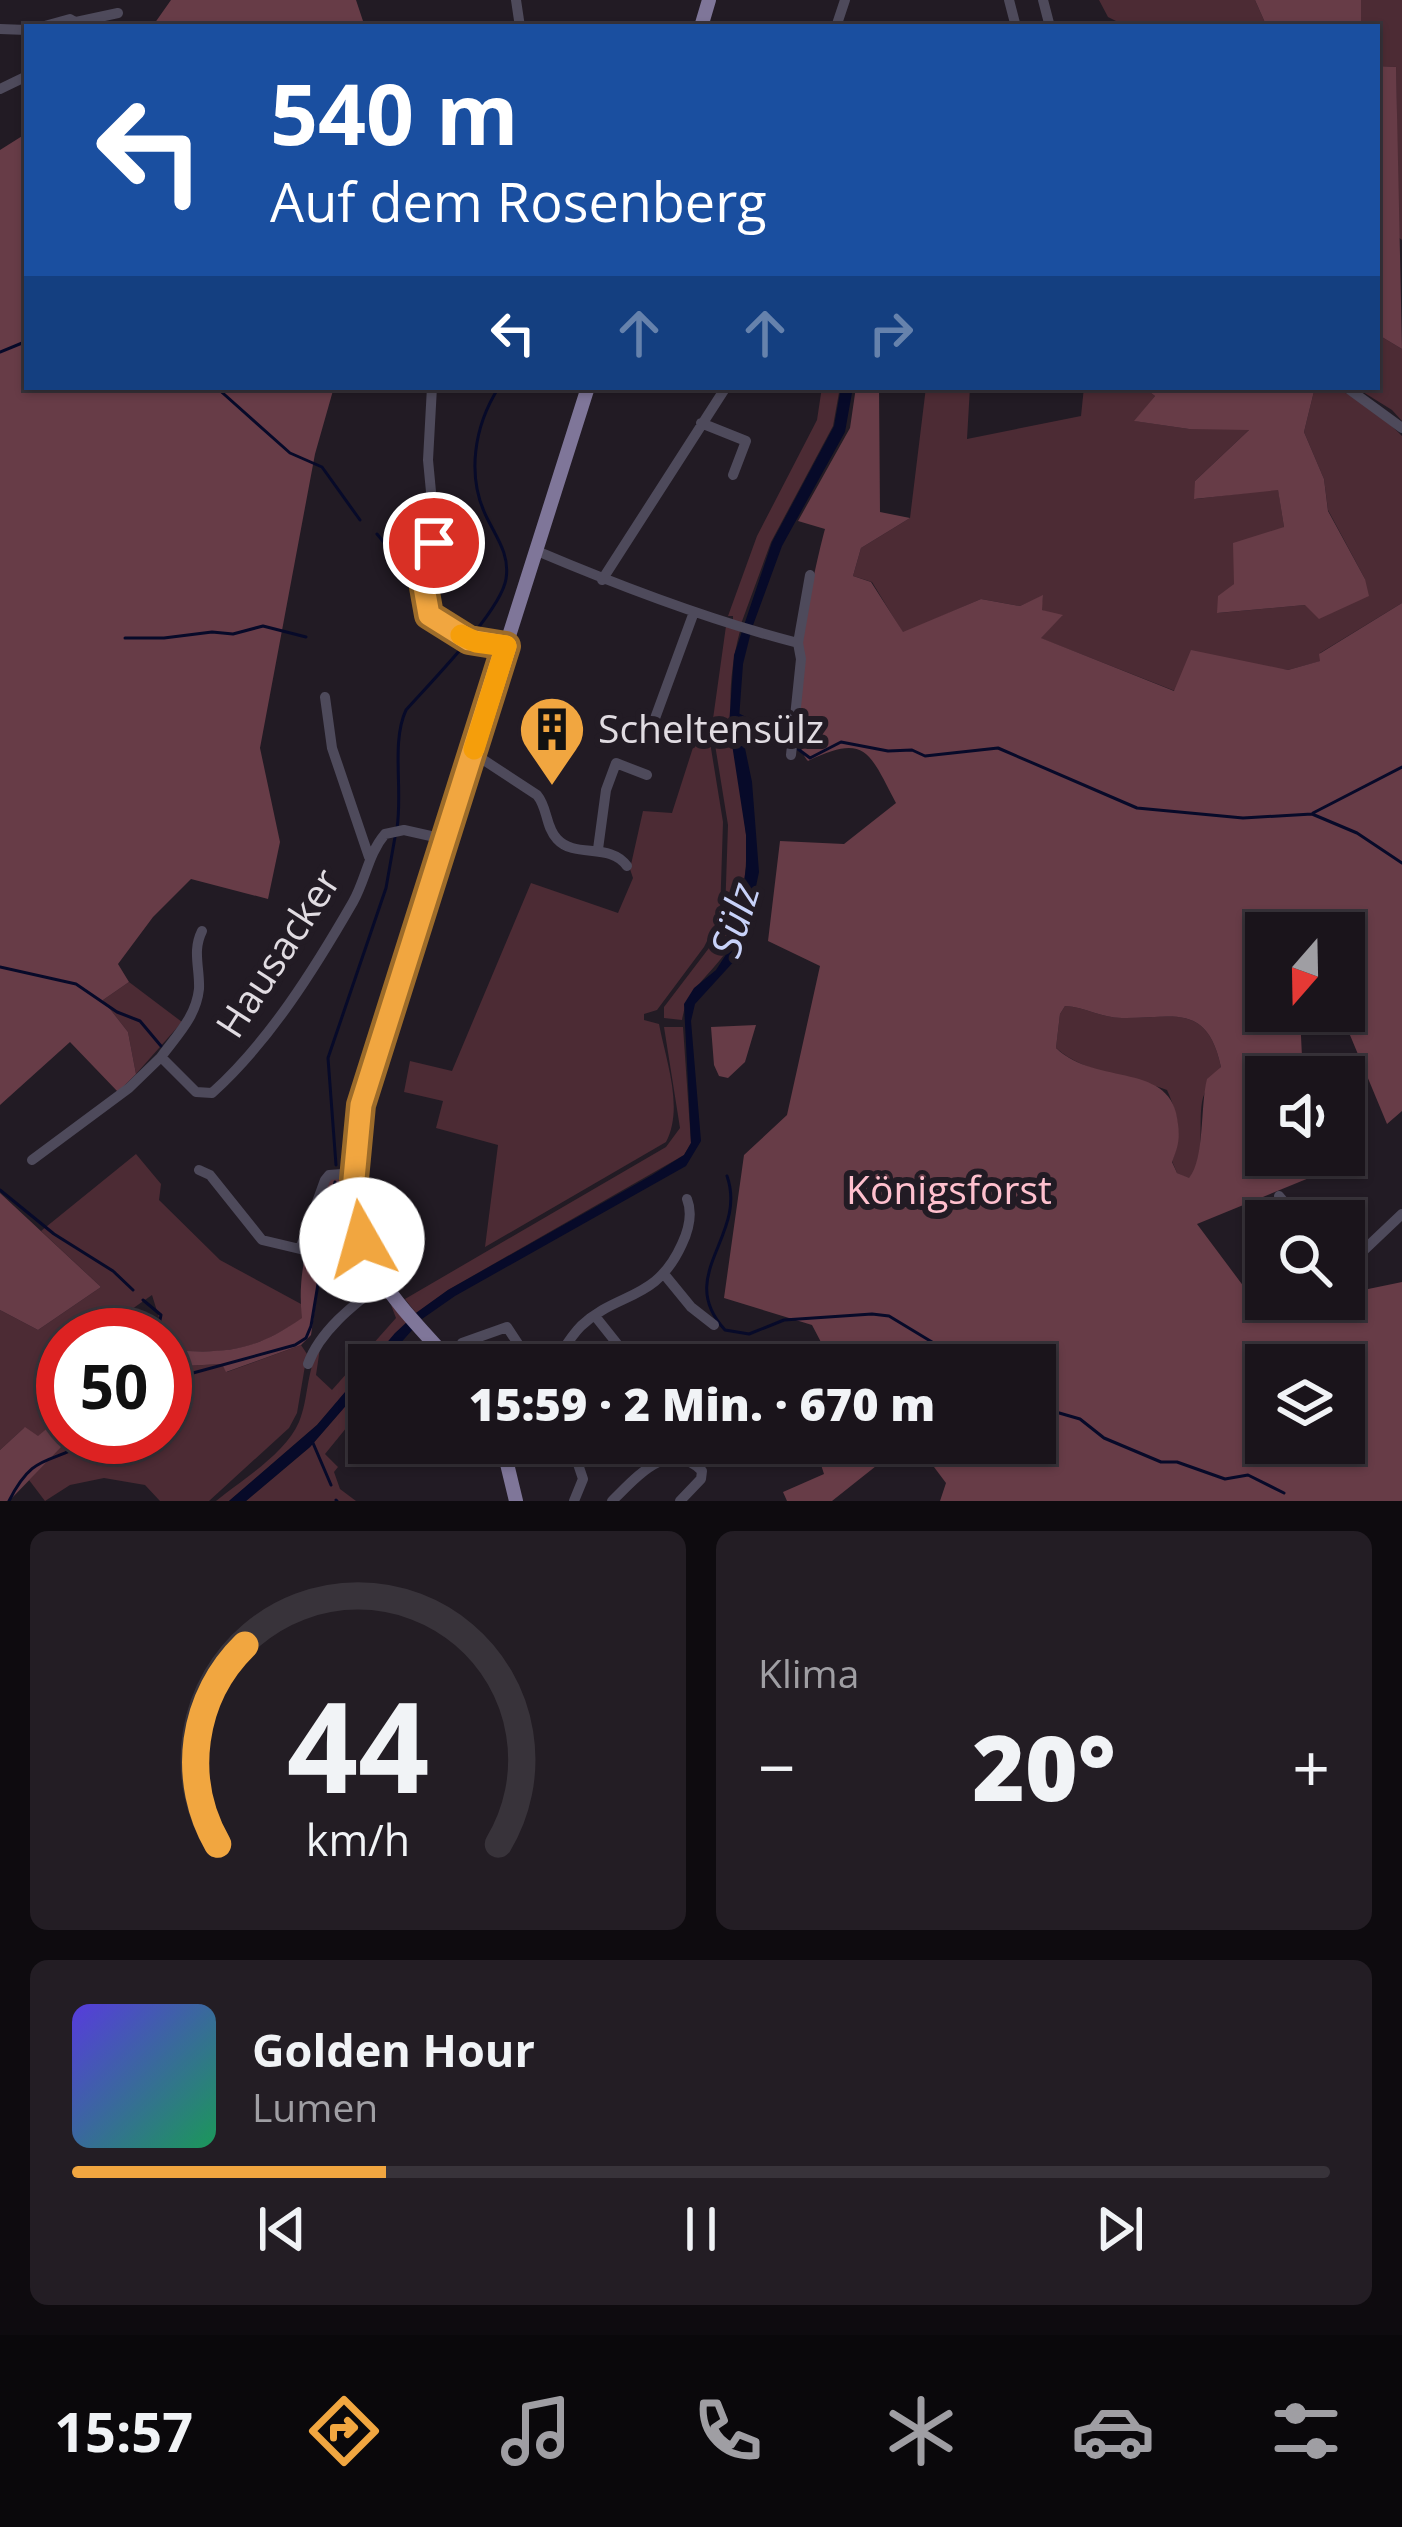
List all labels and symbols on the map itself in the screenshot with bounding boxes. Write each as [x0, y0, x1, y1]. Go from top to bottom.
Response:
pin [383, 492, 485, 594]
building icon: Scheltensülz [517, 694, 587, 788]
place label: Scheltensülz [598, 701, 824, 754]
street label: Hausacker [202, 857, 351, 1047]
water label: Sülz [695, 875, 772, 964]
north arrow [1245, 912, 1365, 1032]
park label: Königsforst [846, 1162, 1052, 1215]
position arrow [299, 1177, 425, 1303]
speed limit sign: 50 [36, 1308, 192, 1464]

